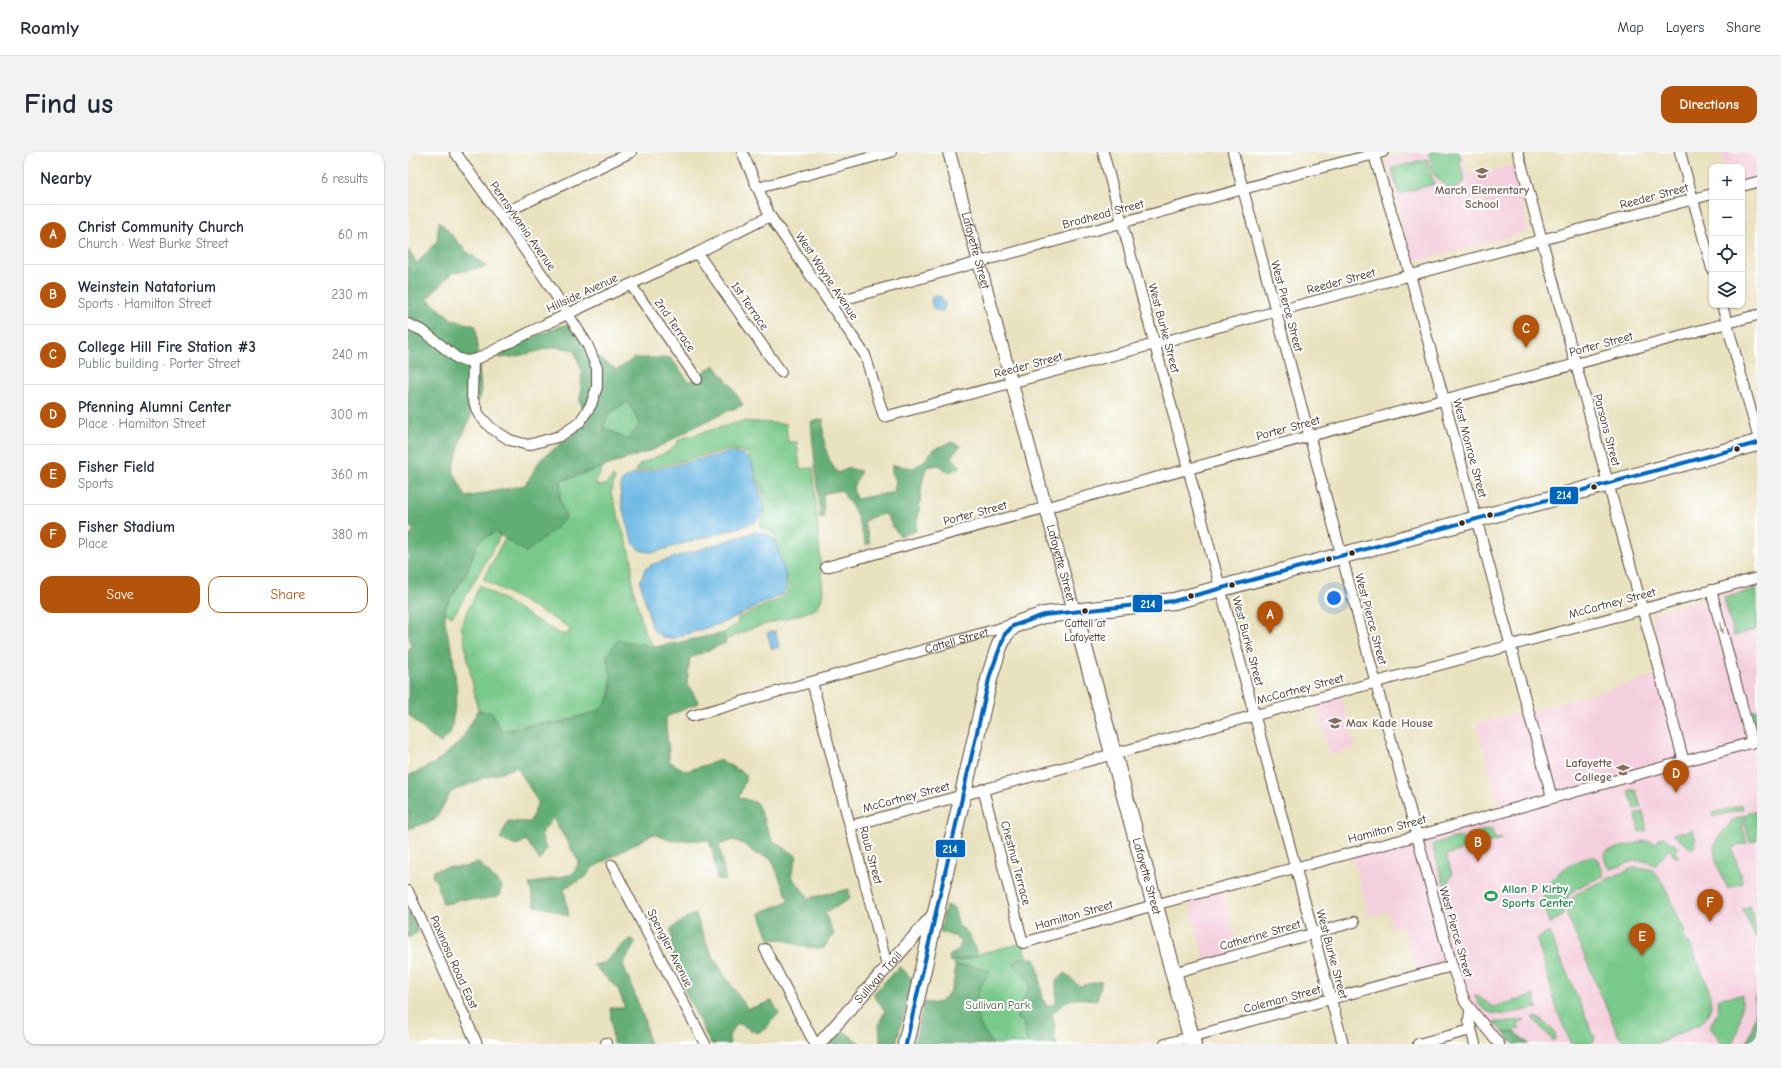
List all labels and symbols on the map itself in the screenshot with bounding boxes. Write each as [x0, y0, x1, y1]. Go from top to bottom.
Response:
school or university icon: March Elementary School [1474, 165, 1490, 181]
street label: Pennsylvania Avenue [487, 179, 559, 273]
street label: Reeder Street [1618, 180, 1690, 212]
place label: March Elementary School [1435, 183, 1530, 211]
street label: Brodhead Street [1061, 196, 1146, 232]
street label: Lafayette Street [959, 210, 993, 291]
street label: West Wayne Avenue [793, 230, 861, 322]
street label: West Pierce Street [1268, 259, 1306, 354]
street label: Reeder Street [1305, 265, 1377, 297]
street label: Hillside Avenue [544, 270, 620, 316]
street label: 1st Terrace [728, 279, 772, 333]
street label: West Burke Street [1145, 282, 1183, 375]
street label: 2nd Terrace [652, 296, 698, 354]
pin: C [1513, 315, 1539, 348]
street label: Porter Street [1568, 329, 1635, 359]
street label: Reeder Street [992, 349, 1064, 381]
street label: Parsons Street [1591, 392, 1624, 468]
street label: West Monroe Street [1450, 397, 1490, 500]
street label: Porter Street [1255, 413, 1322, 443]
unlabelled marker [1732, 444, 1742, 454]
unlabelled marker [1589, 482, 1599, 492]
line badge: 214 [1549, 486, 1579, 505]
text: 214 [1557, 489, 1571, 502]
street label: Porter Street [942, 498, 1009, 528]
unlabelled marker [1485, 510, 1495, 520]
unlabelled marker [1457, 518, 1467, 528]
street label: Lafayette Street [1044, 523, 1078, 604]
unlabelled marker [1347, 548, 1357, 558]
unlabelled marker [1324, 554, 1334, 564]
street label: West Pierce Street [1352, 572, 1390, 667]
unlabelled marker [1227, 580, 1237, 590]
street label: McCartney Street [1567, 584, 1658, 621]
your location [1324, 588, 1344, 608]
unlabelled marker [1186, 591, 1196, 601]
line badge: 214 [1132, 594, 1163, 613]
street label: West Burke Street [1229, 595, 1267, 688]
text: 214 [1141, 598, 1155, 611]
pin: A [1257, 601, 1283, 634]
marker: Cattell at Lafayette [1080, 606, 1090, 616]
place label: Cattell at Lafayette [1064, 617, 1106, 644]
one-way arrow [1718, 622, 1724, 634]
street label: Cattell Street [923, 625, 990, 656]
street label: McCartney Street [1255, 670, 1346, 707]
school or university icon: Max Kade House [1327, 715, 1343, 731]
place label: Max Kade House [1346, 716, 1433, 730]
place label: Lafayette College [1565, 756, 1612, 784]
pin: D [1663, 760, 1689, 793]
school or university icon: Lafayette College [1615, 762, 1631, 778]
street label: McCartney Street [861, 778, 952, 815]
street label: Hamilton Street [1346, 812, 1428, 846]
street label: Chestnut Terrace [998, 819, 1034, 907]
street label: Raub Street [856, 824, 886, 886]
pin: B [1465, 829, 1491, 862]
street label: Lafayette Street [1130, 836, 1164, 917]
line badge: 214 [935, 839, 966, 858]
text: 214 [943, 843, 957, 856]
place label: Allan P Kirby Sports Center [1502, 882, 1573, 910]
street label: West Pierce Street [1436, 885, 1476, 980]
sports icon: Allan P Kirby Sports Center [1483, 888, 1499, 904]
pin: F [1697, 889, 1723, 922]
street label: Hamilton Street [1033, 897, 1115, 933]
street label: Spengler Avenue [644, 907, 696, 989]
street label: West Burke Street [1313, 908, 1351, 1001]
street label: Paxinosa Road East [427, 913, 481, 1011]
street label: Catherine Street [1218, 917, 1303, 953]
pin: E [1629, 923, 1655, 956]
street label: Sullivan Trail [851, 948, 905, 1006]
street label: Coleman Street [1242, 982, 1323, 1016]
park label: Sullivan Park [965, 998, 1031, 1012]

